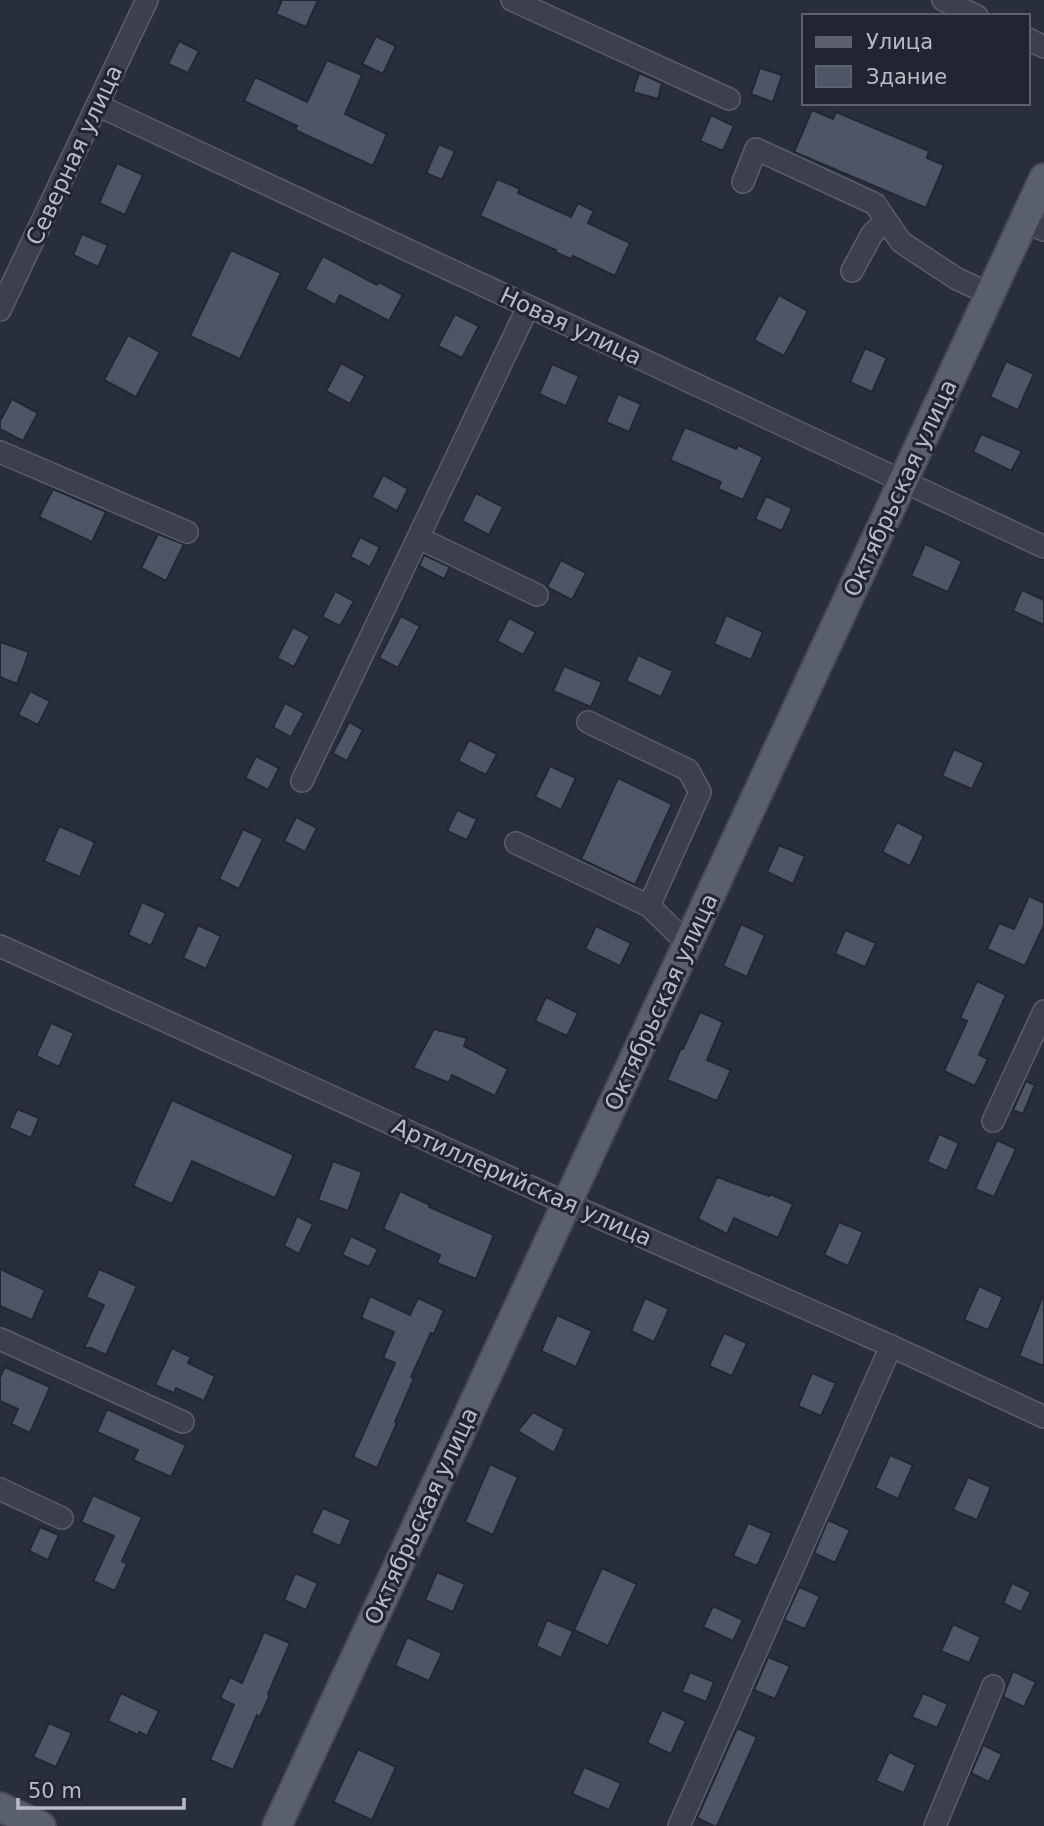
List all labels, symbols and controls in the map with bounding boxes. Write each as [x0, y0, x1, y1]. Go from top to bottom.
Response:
legend [802, 14, 1030, 105]
text: Улица [866, 30, 933, 54]
street label: Северная улица [21, 61, 127, 249]
text: Здание [866, 65, 947, 89]
street label: Новая улица [496, 282, 646, 370]
street label: Октябрьская улица [838, 375, 962, 601]
street label: Октябрьская улица [599, 889, 723, 1115]
street label: Артиллерийская улица [388, 1113, 656, 1251]
street label: Октябрьская улица [359, 1403, 483, 1629]
scale bar [18, 1766, 184, 1810]
text: 50 m [28, 1779, 82, 1803]

